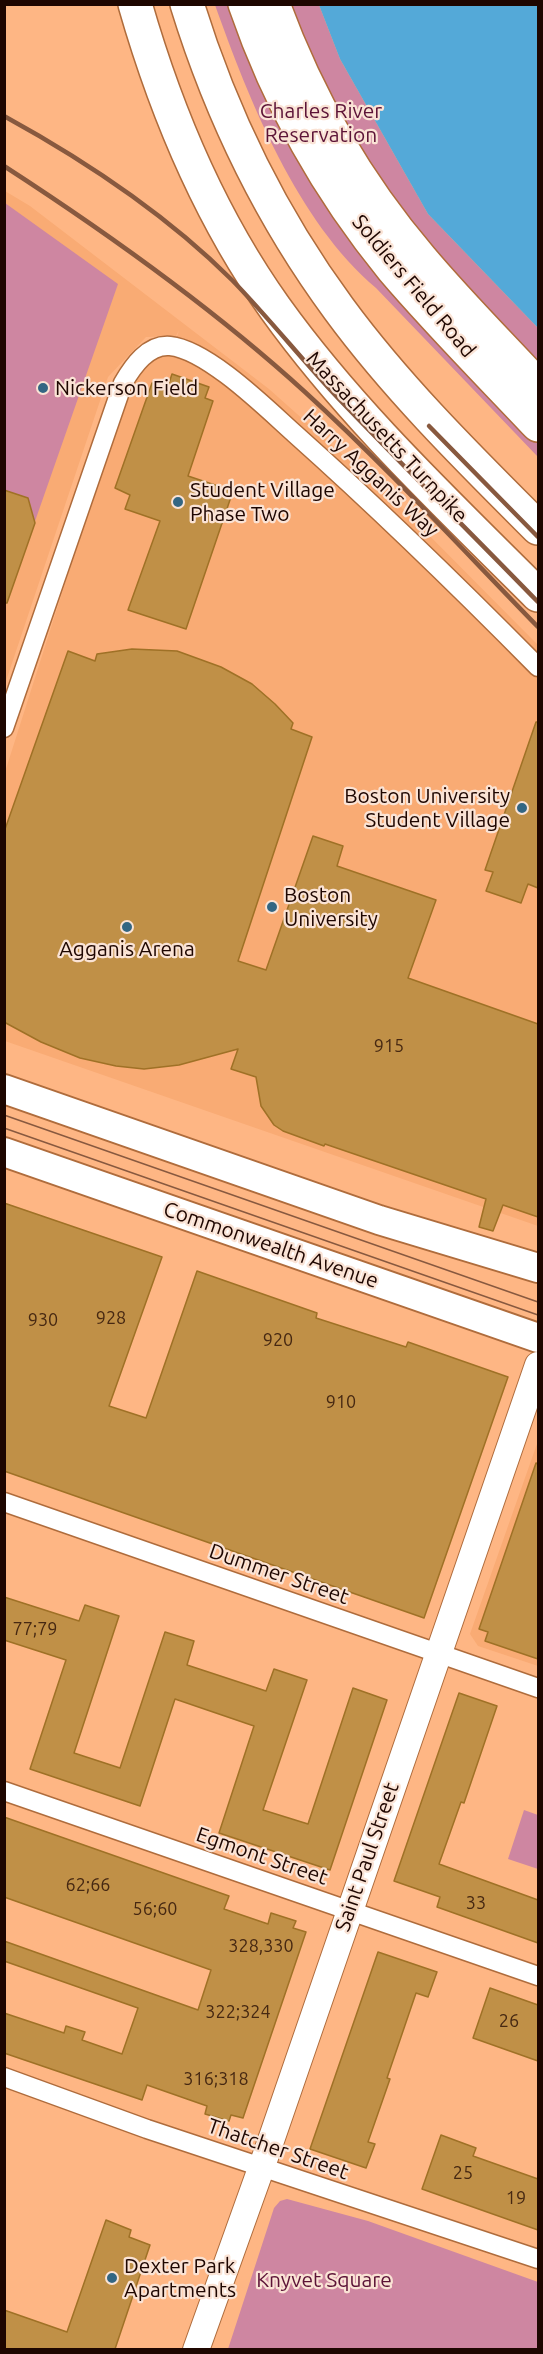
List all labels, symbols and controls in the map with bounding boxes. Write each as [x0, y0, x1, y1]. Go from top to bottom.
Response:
park label: Charles River Reservation [260, 98, 382, 148]
street label: Soldiers Field Road [347, 210, 481, 362]
street label: Massachusetts Turnpike [301, 346, 473, 528]
place label: Nickerson Field [55, 375, 198, 401]
marker: Nickerson Field [36, 381, 50, 395]
street label: Harry Agganis Way [298, 404, 444, 542]
place label: Student Village Phase Two [190, 477, 335, 527]
marker: Student Village Phase Two [171, 495, 185, 509]
place label: Boston University Student Village [344, 783, 510, 833]
marker: Boston University Student Village [515, 801, 529, 815]
place label: Boston University [284, 882, 378, 932]
marker: Boston University [265, 900, 279, 914]
marker: Agganis Arena [120, 920, 134, 934]
place label: Agganis Arena [59, 936, 195, 962]
house number: 915 [374, 1035, 404, 1057]
street label: Commonwealth Avenue [160, 1196, 382, 1294]
house number: 928 [96, 1307, 126, 1329]
house number: 930 [28, 1309, 58, 1331]
house number: 920 [263, 1329, 293, 1351]
house number: 910 [326, 1391, 356, 1413]
street label: Dummer Street [206, 1538, 352, 1610]
house number: 77;79 [12, 1618, 58, 1640]
street label: Saint Paul Street [330, 1779, 404, 1935]
street label: Egmont Street [193, 1822, 331, 1890]
house number: 62;66 [65, 1874, 111, 1896]
house number: 33 [466, 1892, 486, 1914]
house number: 56;60 [132, 1898, 178, 1920]
house number: 328,330 [228, 1935, 294, 1957]
house number: 322;324 [205, 2001, 271, 2023]
house number: 26 [499, 2010, 519, 2032]
house number: 316;318 [183, 2068, 249, 2090]
street label: Thatcher Street [204, 2113, 352, 2185]
house number: 25 [453, 2162, 473, 2184]
house number: 19 [506, 2187, 526, 2209]
place label: Dexter Park Apartments [124, 2253, 236, 2303]
park label: Knyvet Square [256, 2267, 392, 2293]
marker: Dexter Park Apartments [105, 2271, 119, 2285]

